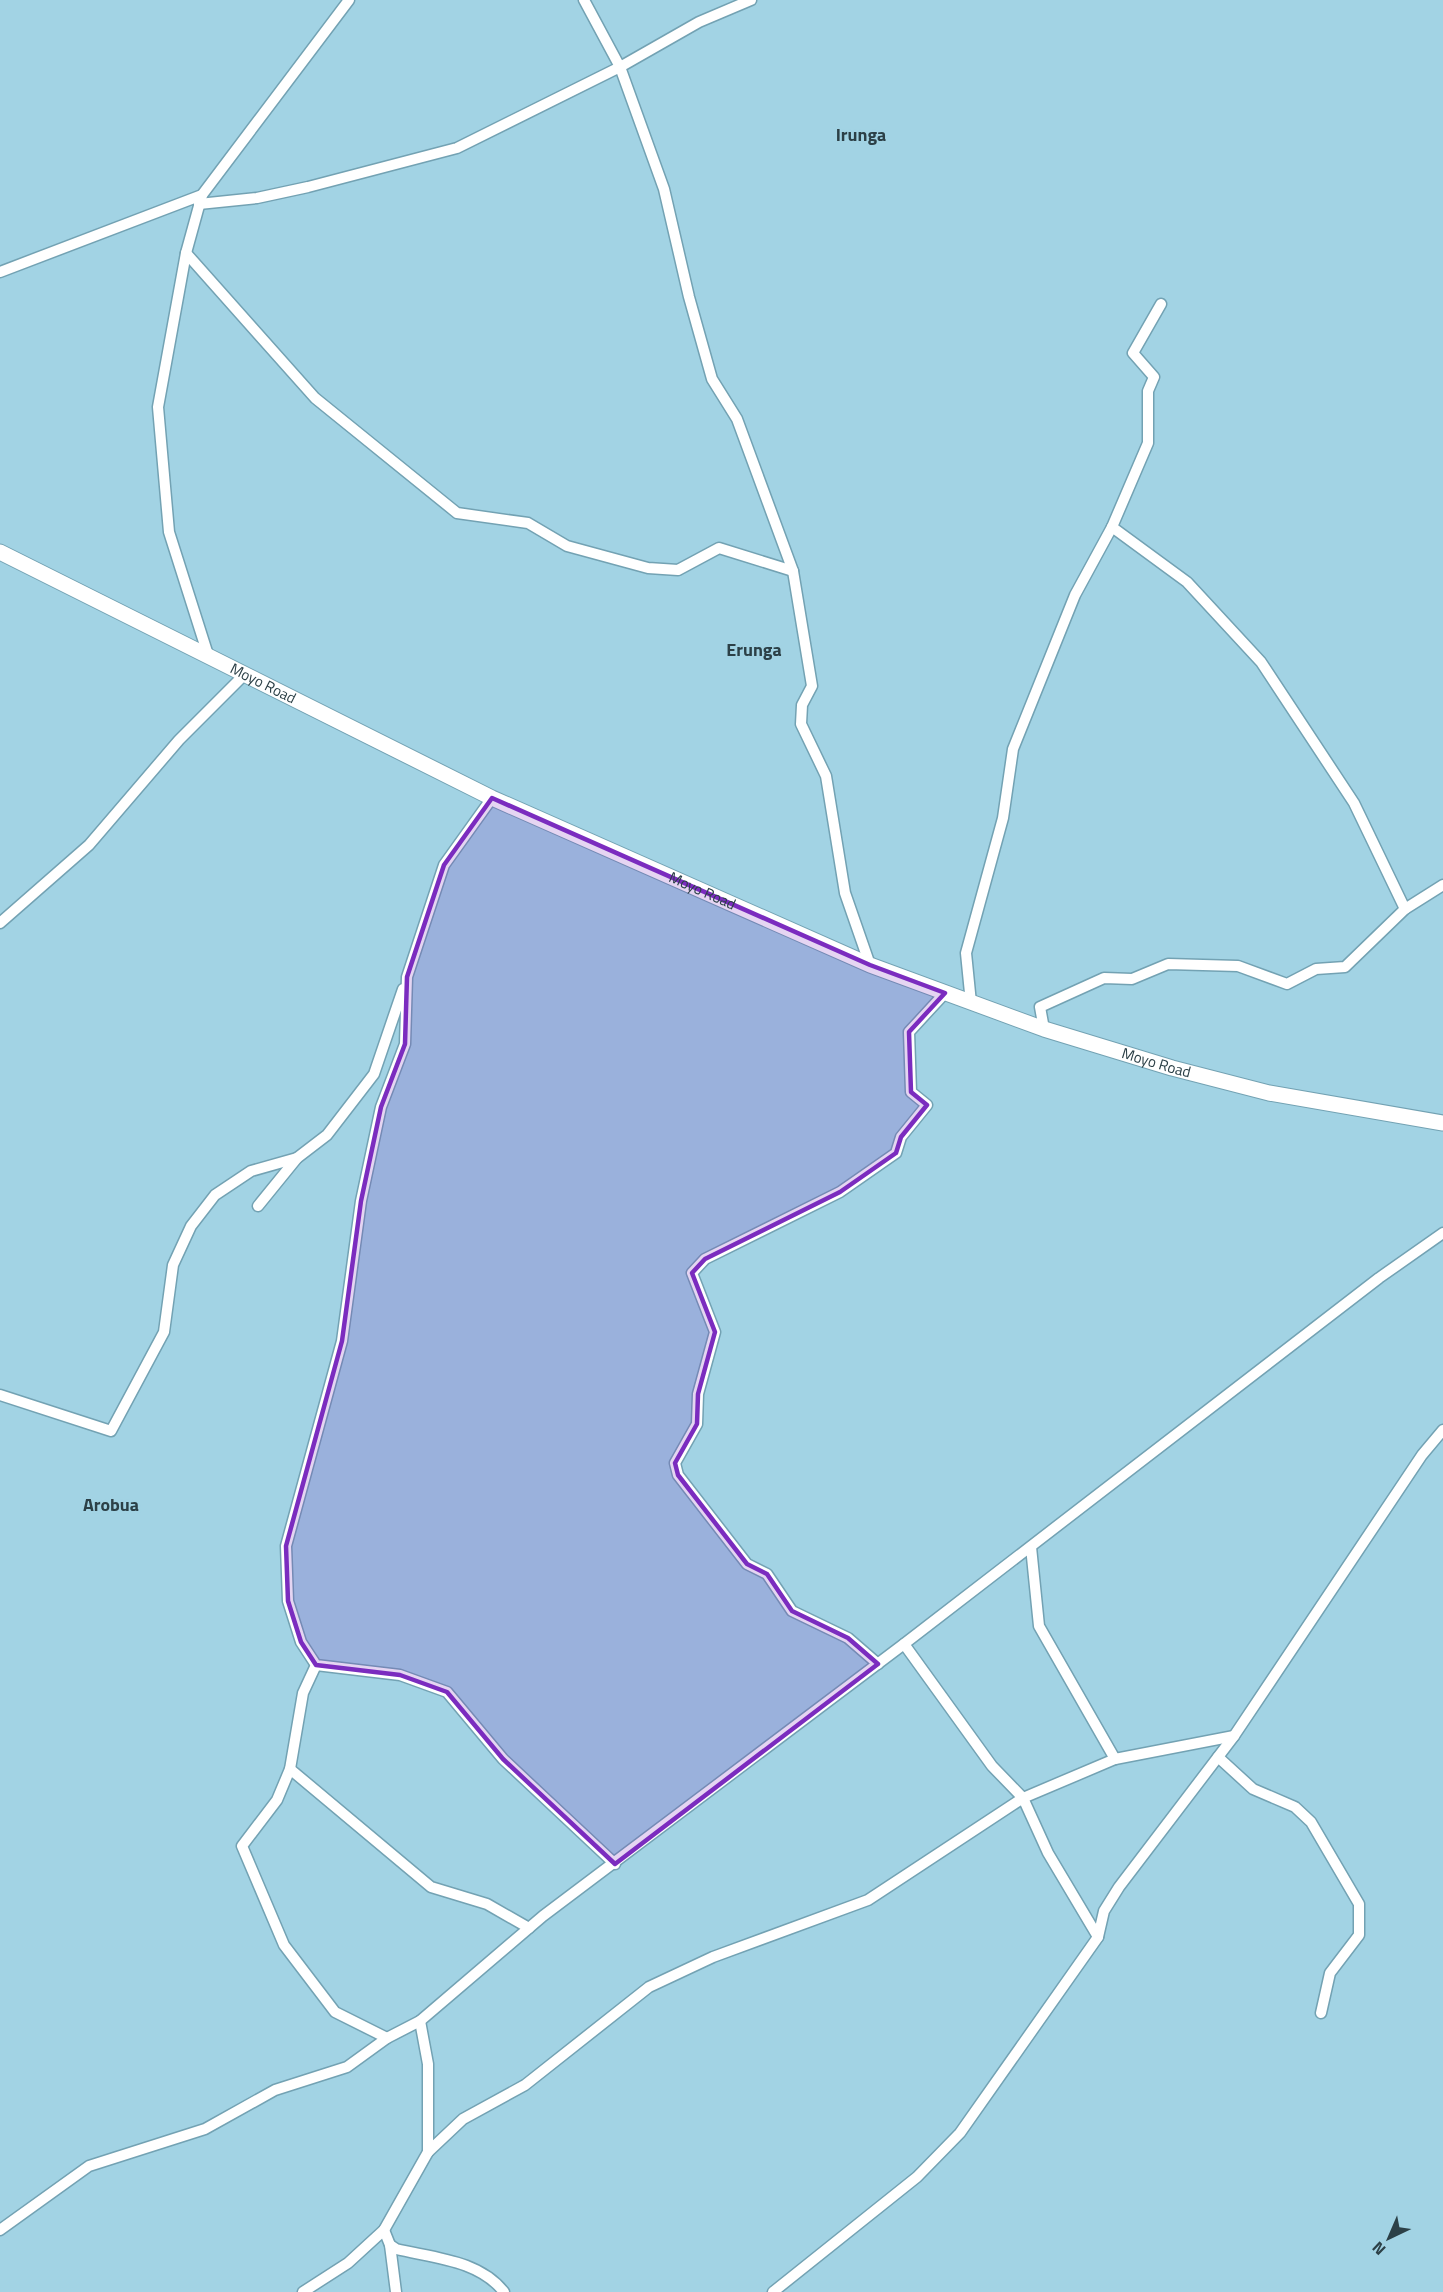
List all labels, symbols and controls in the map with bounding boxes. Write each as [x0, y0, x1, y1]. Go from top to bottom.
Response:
district label: Irunga [836, 121, 886, 148]
district label: Erunga [726, 636, 782, 663]
street label: Moyo Road [226, 657, 300, 709]
street label: Moyo Road [665, 866, 740, 915]
street label: Moyo Road [1119, 1041, 1193, 1083]
district label: Arobua [83, 1491, 139, 1518]
north arrow [1359, 2208, 1419, 2268]
text: N [1366, 2236, 1391, 2261]

